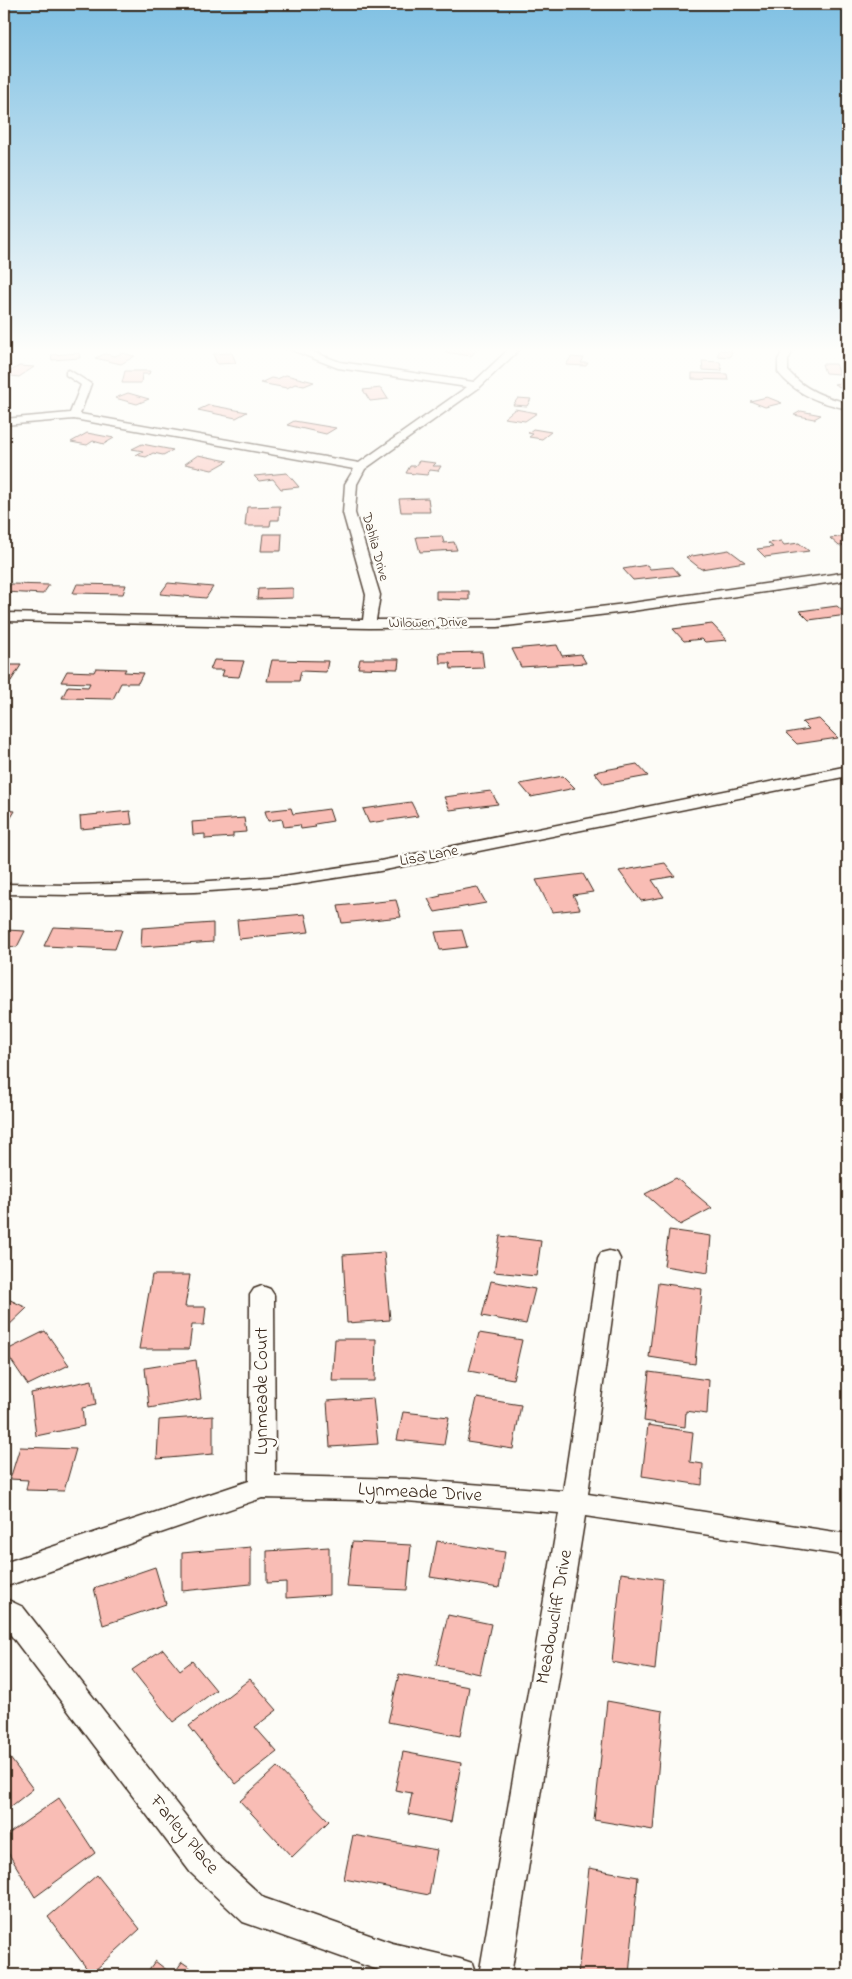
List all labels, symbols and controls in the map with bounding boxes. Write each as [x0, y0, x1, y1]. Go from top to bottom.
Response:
street label: Dahlia Drive [356, 510, 394, 584]
street label: Wilowen Drive [388, 612, 468, 634]
street label: Lisa Lane [398, 838, 461, 873]
street label: Lynmeade Court [249, 1326, 277, 1455]
street label: Lynmeade Drive [357, 1476, 483, 1511]
street label: Meadowcliff Drive [530, 1547, 580, 1686]
street label: Farley Place [141, 1789, 225, 1881]

